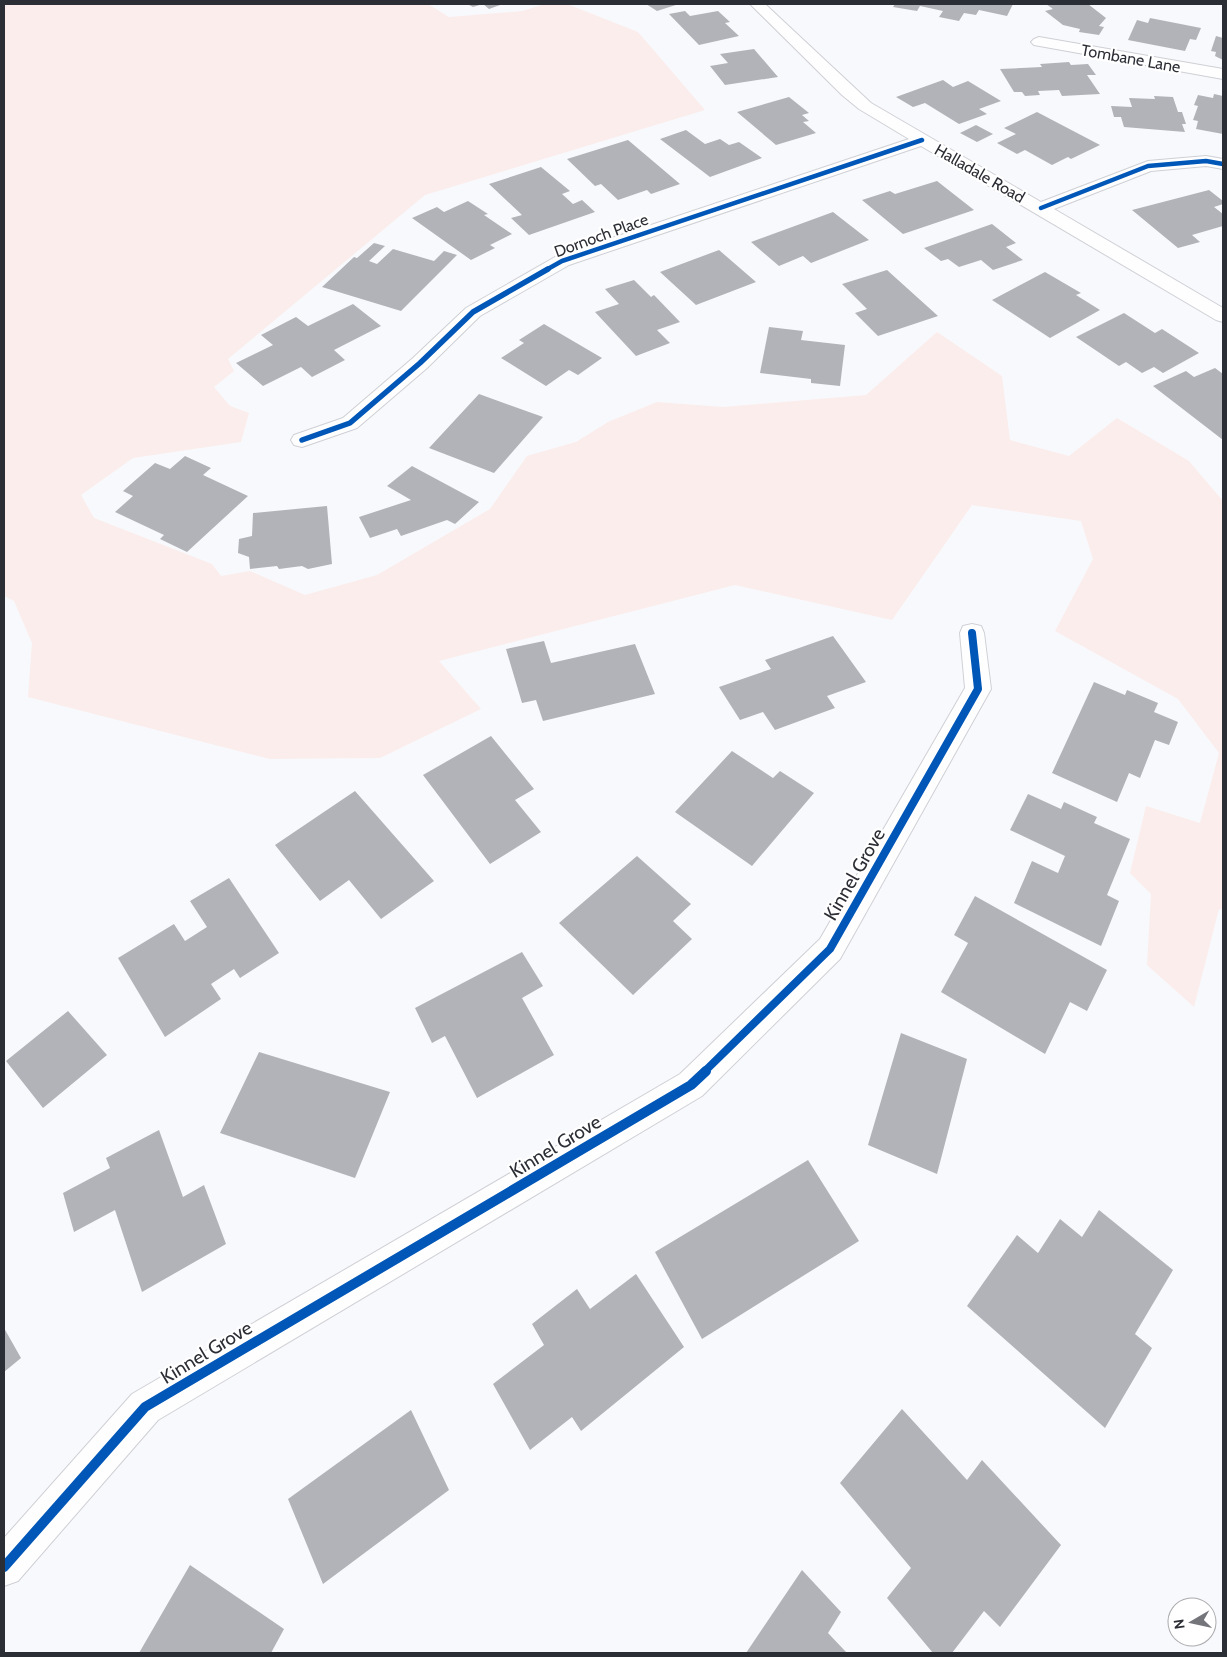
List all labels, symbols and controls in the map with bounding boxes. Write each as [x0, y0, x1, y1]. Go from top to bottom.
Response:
street label: Tombane Lane [1080, 40, 1182, 77]
street label: Halladale Road [931, 140, 1028, 207]
street label: Dornoch Place [552, 210, 651, 261]
street label: Kinnel Grove [819, 824, 890, 924]
street label: Kinnel Grove [505, 1110, 605, 1183]
street label: Kinnel Grove [156, 1316, 256, 1389]
north arrow [1167, 1597, 1217, 1647]
text: N [1169, 1618, 1189, 1630]

